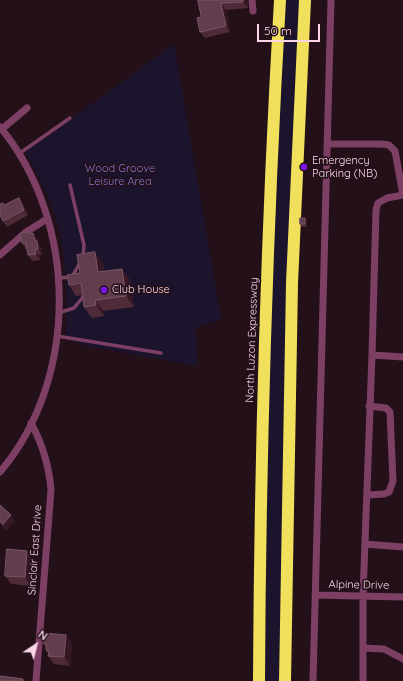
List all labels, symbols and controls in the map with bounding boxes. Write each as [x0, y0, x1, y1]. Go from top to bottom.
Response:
scale bar [259, 16, 322, 42]
text: 50 m [264, 23, 292, 38]
place label: Emergency Parking (NB) [312, 154, 377, 180]
park label: Wood Groove Leisure Area [85, 162, 155, 188]
marker: Emergency Parking (NB) [299, 162, 309, 172]
street label: North Luzon Expressway [243, 277, 261, 403]
place label: Club House [112, 283, 170, 297]
marker: Club House [99, 285, 109, 295]
street label: Sinclair East Drive [25, 504, 45, 596]
street label: Alpine Drive [329, 578, 389, 592]
north arrow [16, 625, 56, 665]
text: N [36, 627, 50, 643]

